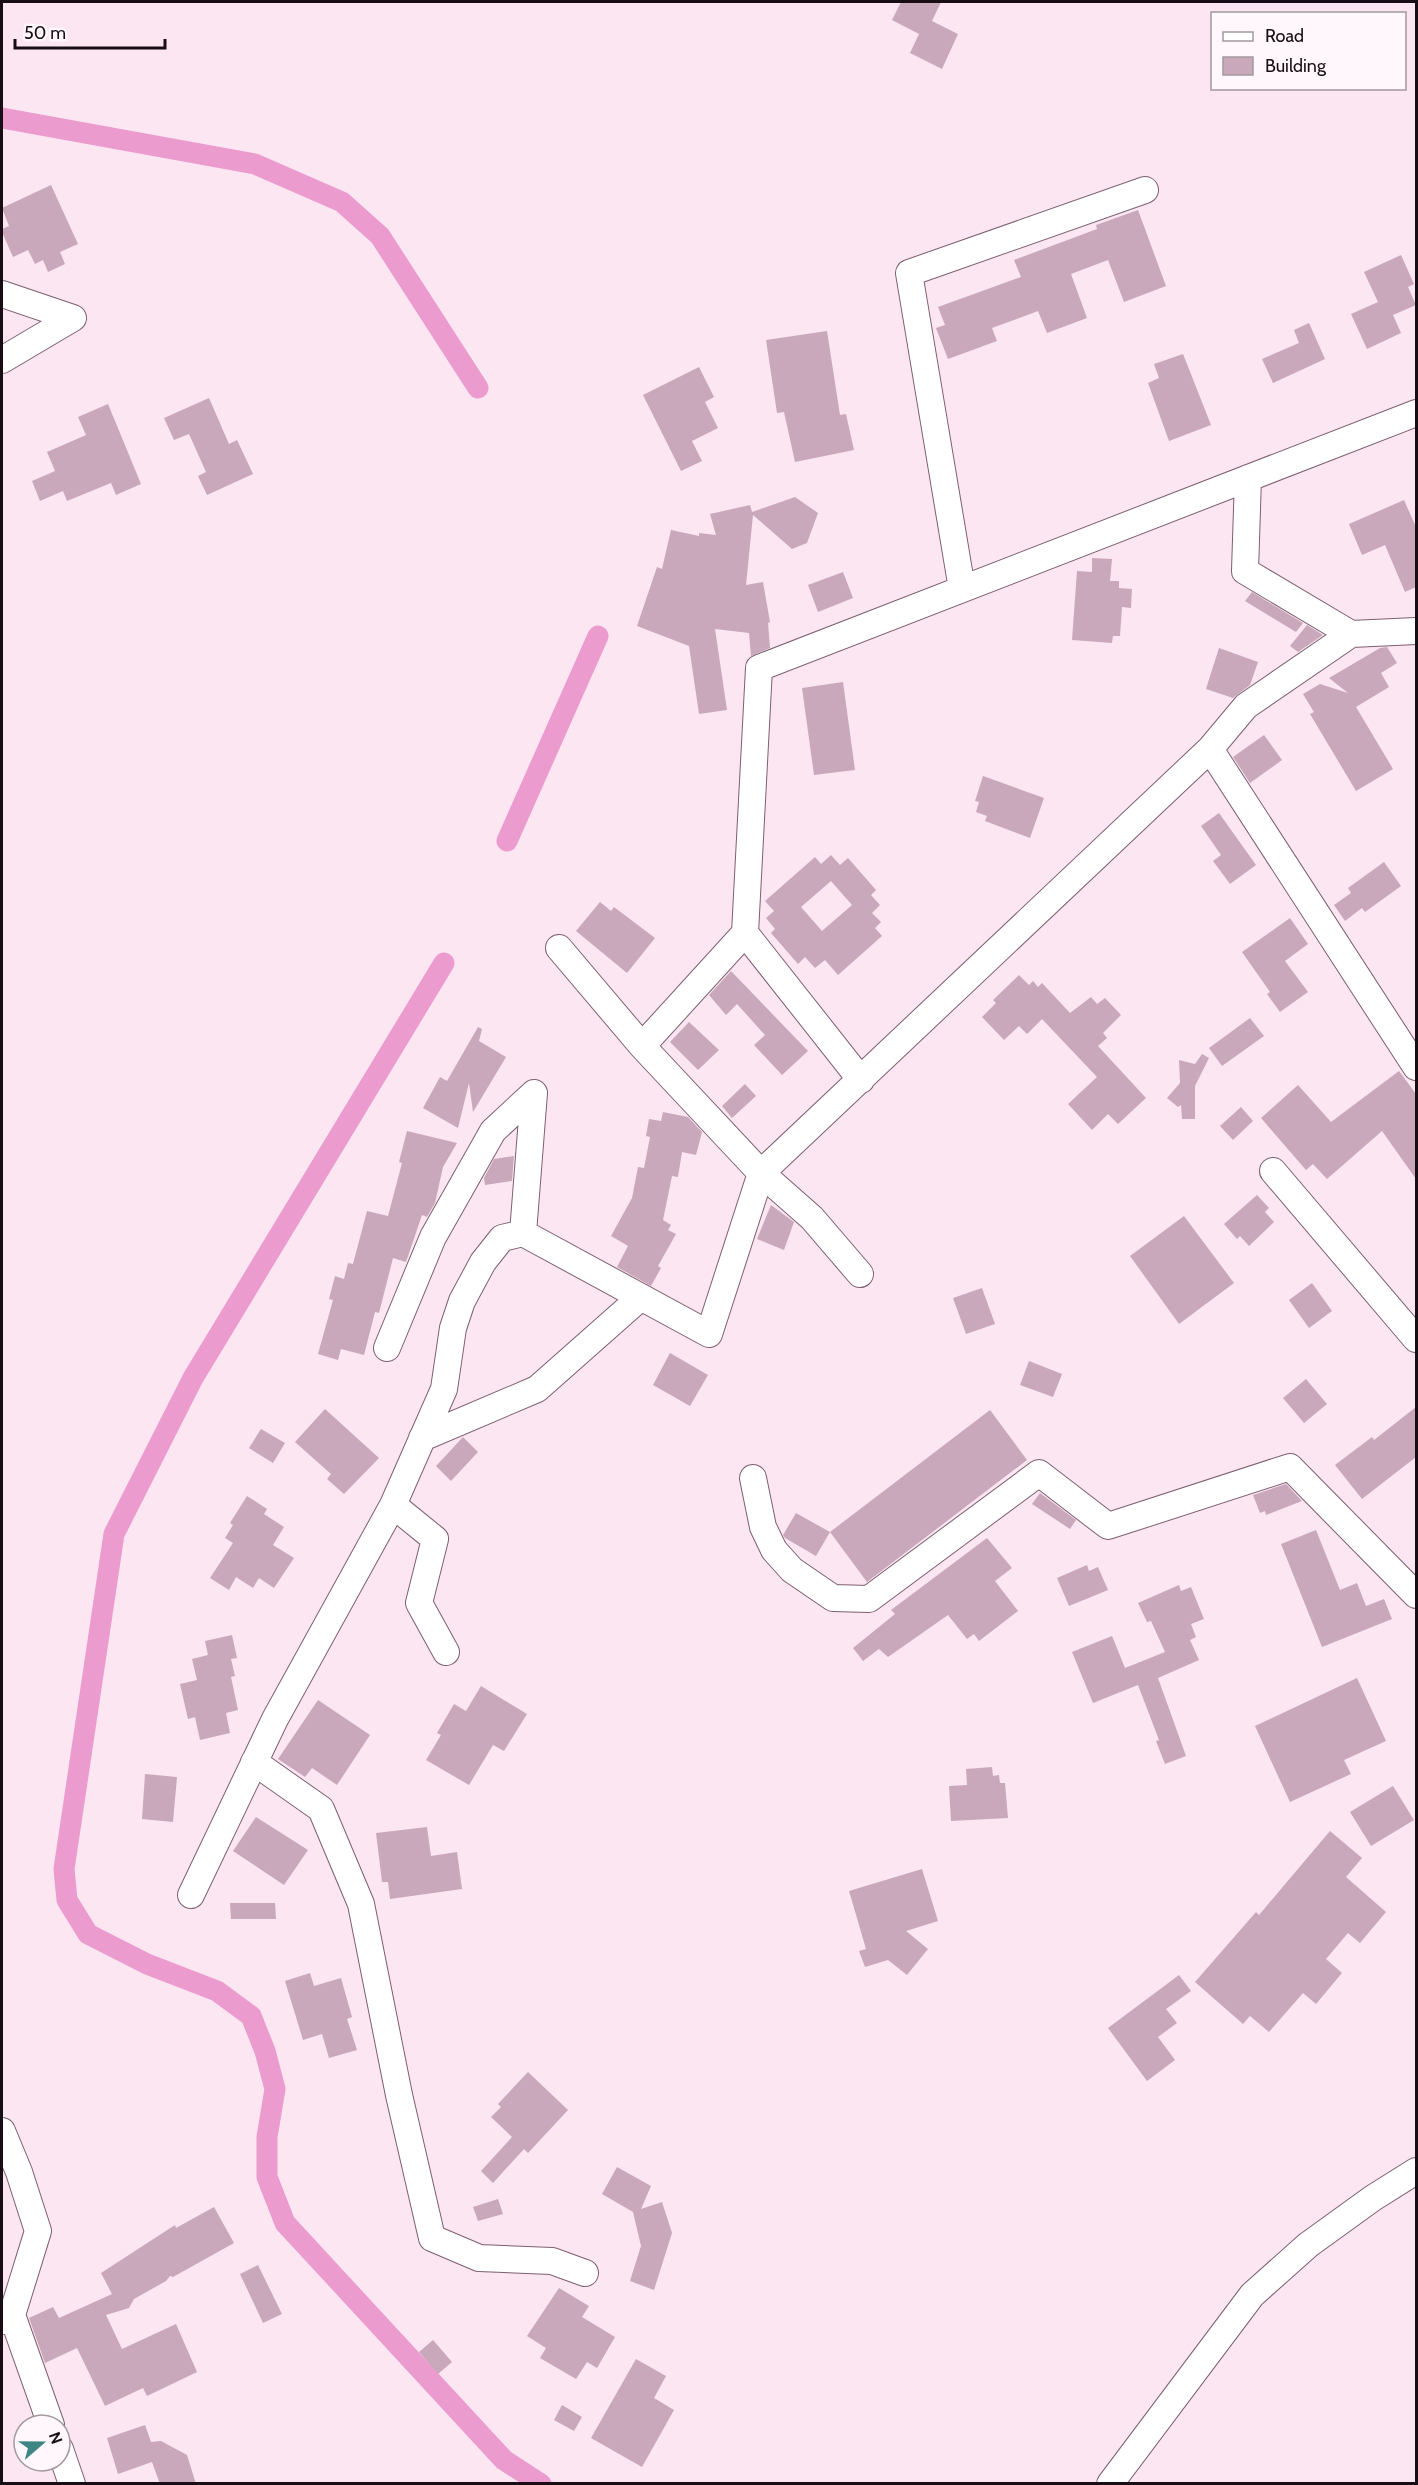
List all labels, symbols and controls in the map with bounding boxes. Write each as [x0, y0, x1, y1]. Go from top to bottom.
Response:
scale bar [15, 12, 165, 50]
legend [1211, 12, 1406, 90]
text: 50 m [24, 22, 66, 44]
text: Road [1265, 25, 1304, 47]
text: Building [1265, 55, 1327, 77]
north arrow [12, 2413, 72, 2473]
text: N [45, 2429, 66, 2447]

